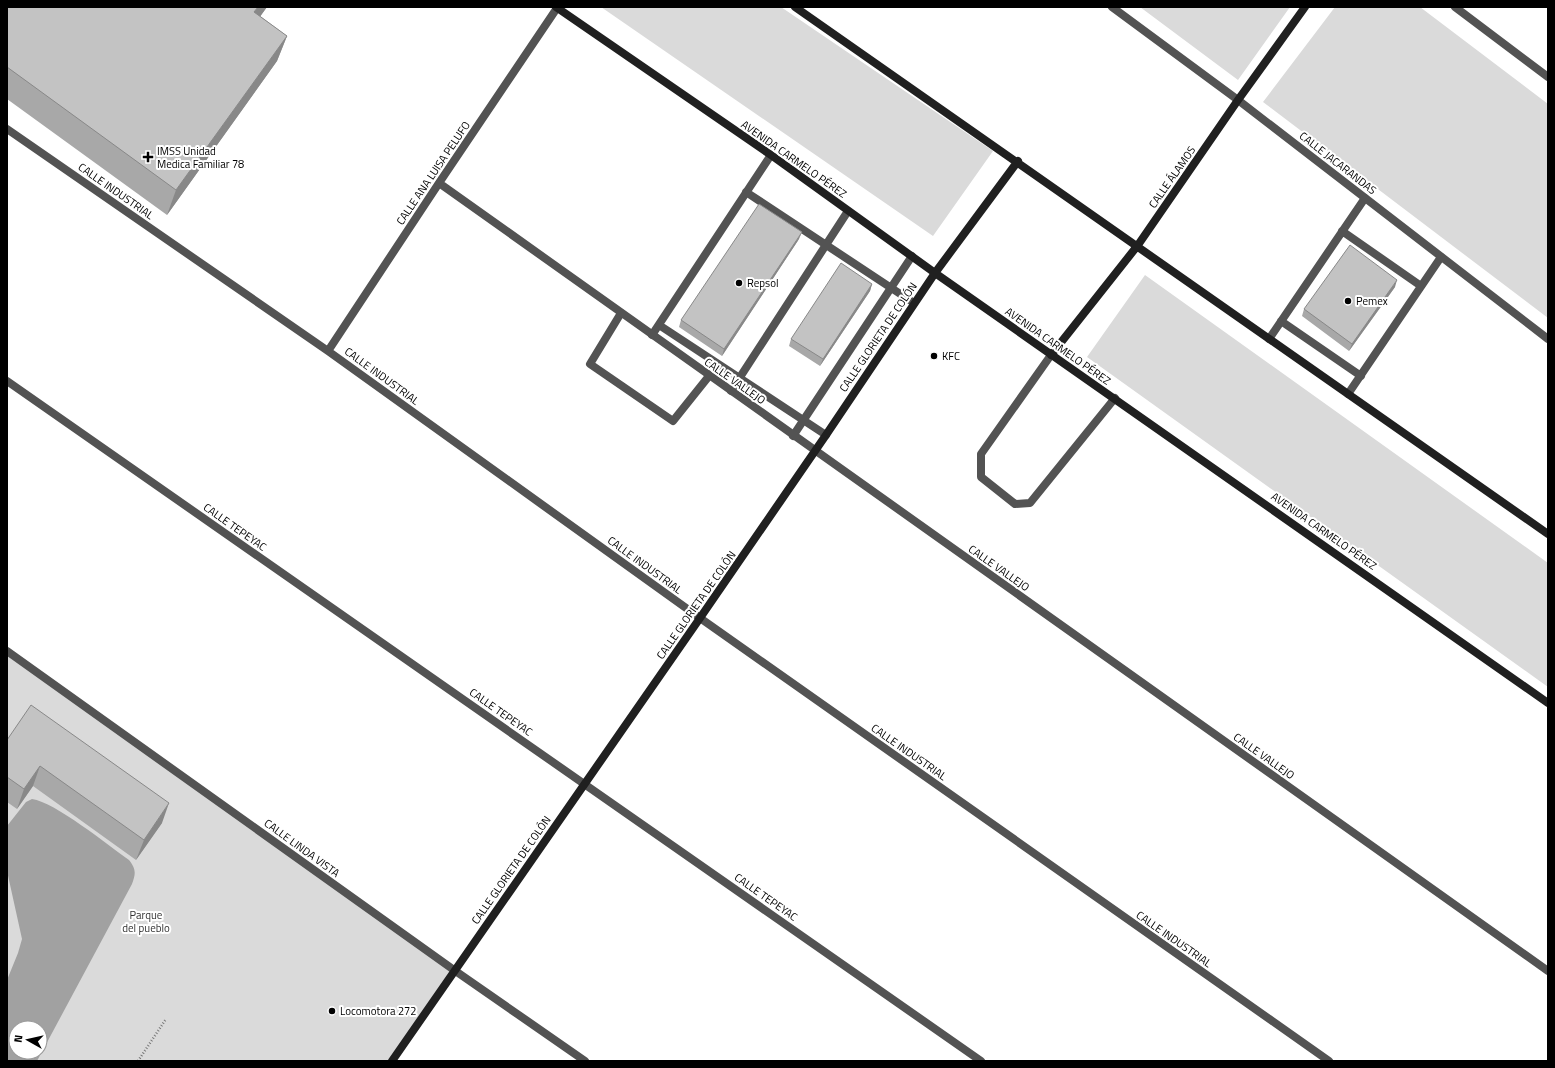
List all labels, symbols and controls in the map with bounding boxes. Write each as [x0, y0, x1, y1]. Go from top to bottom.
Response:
street label: AVENIDA CARMELO PÉREZ [738, 116, 850, 202]
street label: CALLE ANA LUISA PELUFO [392, 118, 474, 228]
street label: CALLE JACARANDAS [1296, 128, 1380, 198]
place label: IMSS Unidad Medica Familiar 78 [157, 143, 244, 172]
street label: CALLE ÁLAMOS [1145, 143, 1199, 211]
marker: IMSS Unidad Medica Familiar 78 [142, 151, 154, 163]
street label: CALLE INDUSTRIAL [75, 159, 158, 223]
place label: Repsol [747, 275, 779, 291]
marker: Repsol [734, 278, 744, 288]
street label: CALLE GLORIETA DE COLÓN [835, 279, 921, 395]
place label: Pemex [1356, 293, 1388, 309]
marker: Pemex [1343, 296, 1353, 306]
street label: AVENIDA CARMELO PÉREZ [1002, 303, 1114, 389]
street label: CALLE INDUSTRIAL [341, 343, 423, 409]
place label: KFC [942, 348, 960, 364]
marker: KFC [929, 351, 939, 361]
street label: CALLE VALLEJO [701, 354, 769, 408]
street label: AVENIDA CARMELO PÉREZ [1268, 488, 1380, 574]
street label: CALLE TEPEYAC [200, 499, 270, 555]
street label: CALLE INDUSTRIAL [604, 532, 686, 598]
street label: CALLE VALLEJO [965, 541, 1033, 595]
street label: CALLE GLORIETA DE COLÓN [652, 548, 740, 662]
street label: CALLE TEPEYAC [466, 684, 536, 740]
street label: CALLE INDUSTRIAL [868, 720, 951, 784]
street label: CALLE VALLEJO [1230, 729, 1298, 783]
street label: CALLE GLORIETA DE COLÓN [467, 813, 555, 927]
street label: CALLE LINDA VISTA [261, 815, 343, 881]
street label: CALLE TEPEYAC [731, 869, 801, 925]
park label: Parque del pueblo [122, 907, 170, 936]
street label: CALLE INDUSTRIAL [1133, 907, 1216, 971]
place label: Locomotora 272 [340, 1003, 416, 1019]
marker: Locomotora 272 [327, 1006, 337, 1016]
north arrow [8, 1020, 48, 1060]
text: N [10, 1034, 27, 1043]

